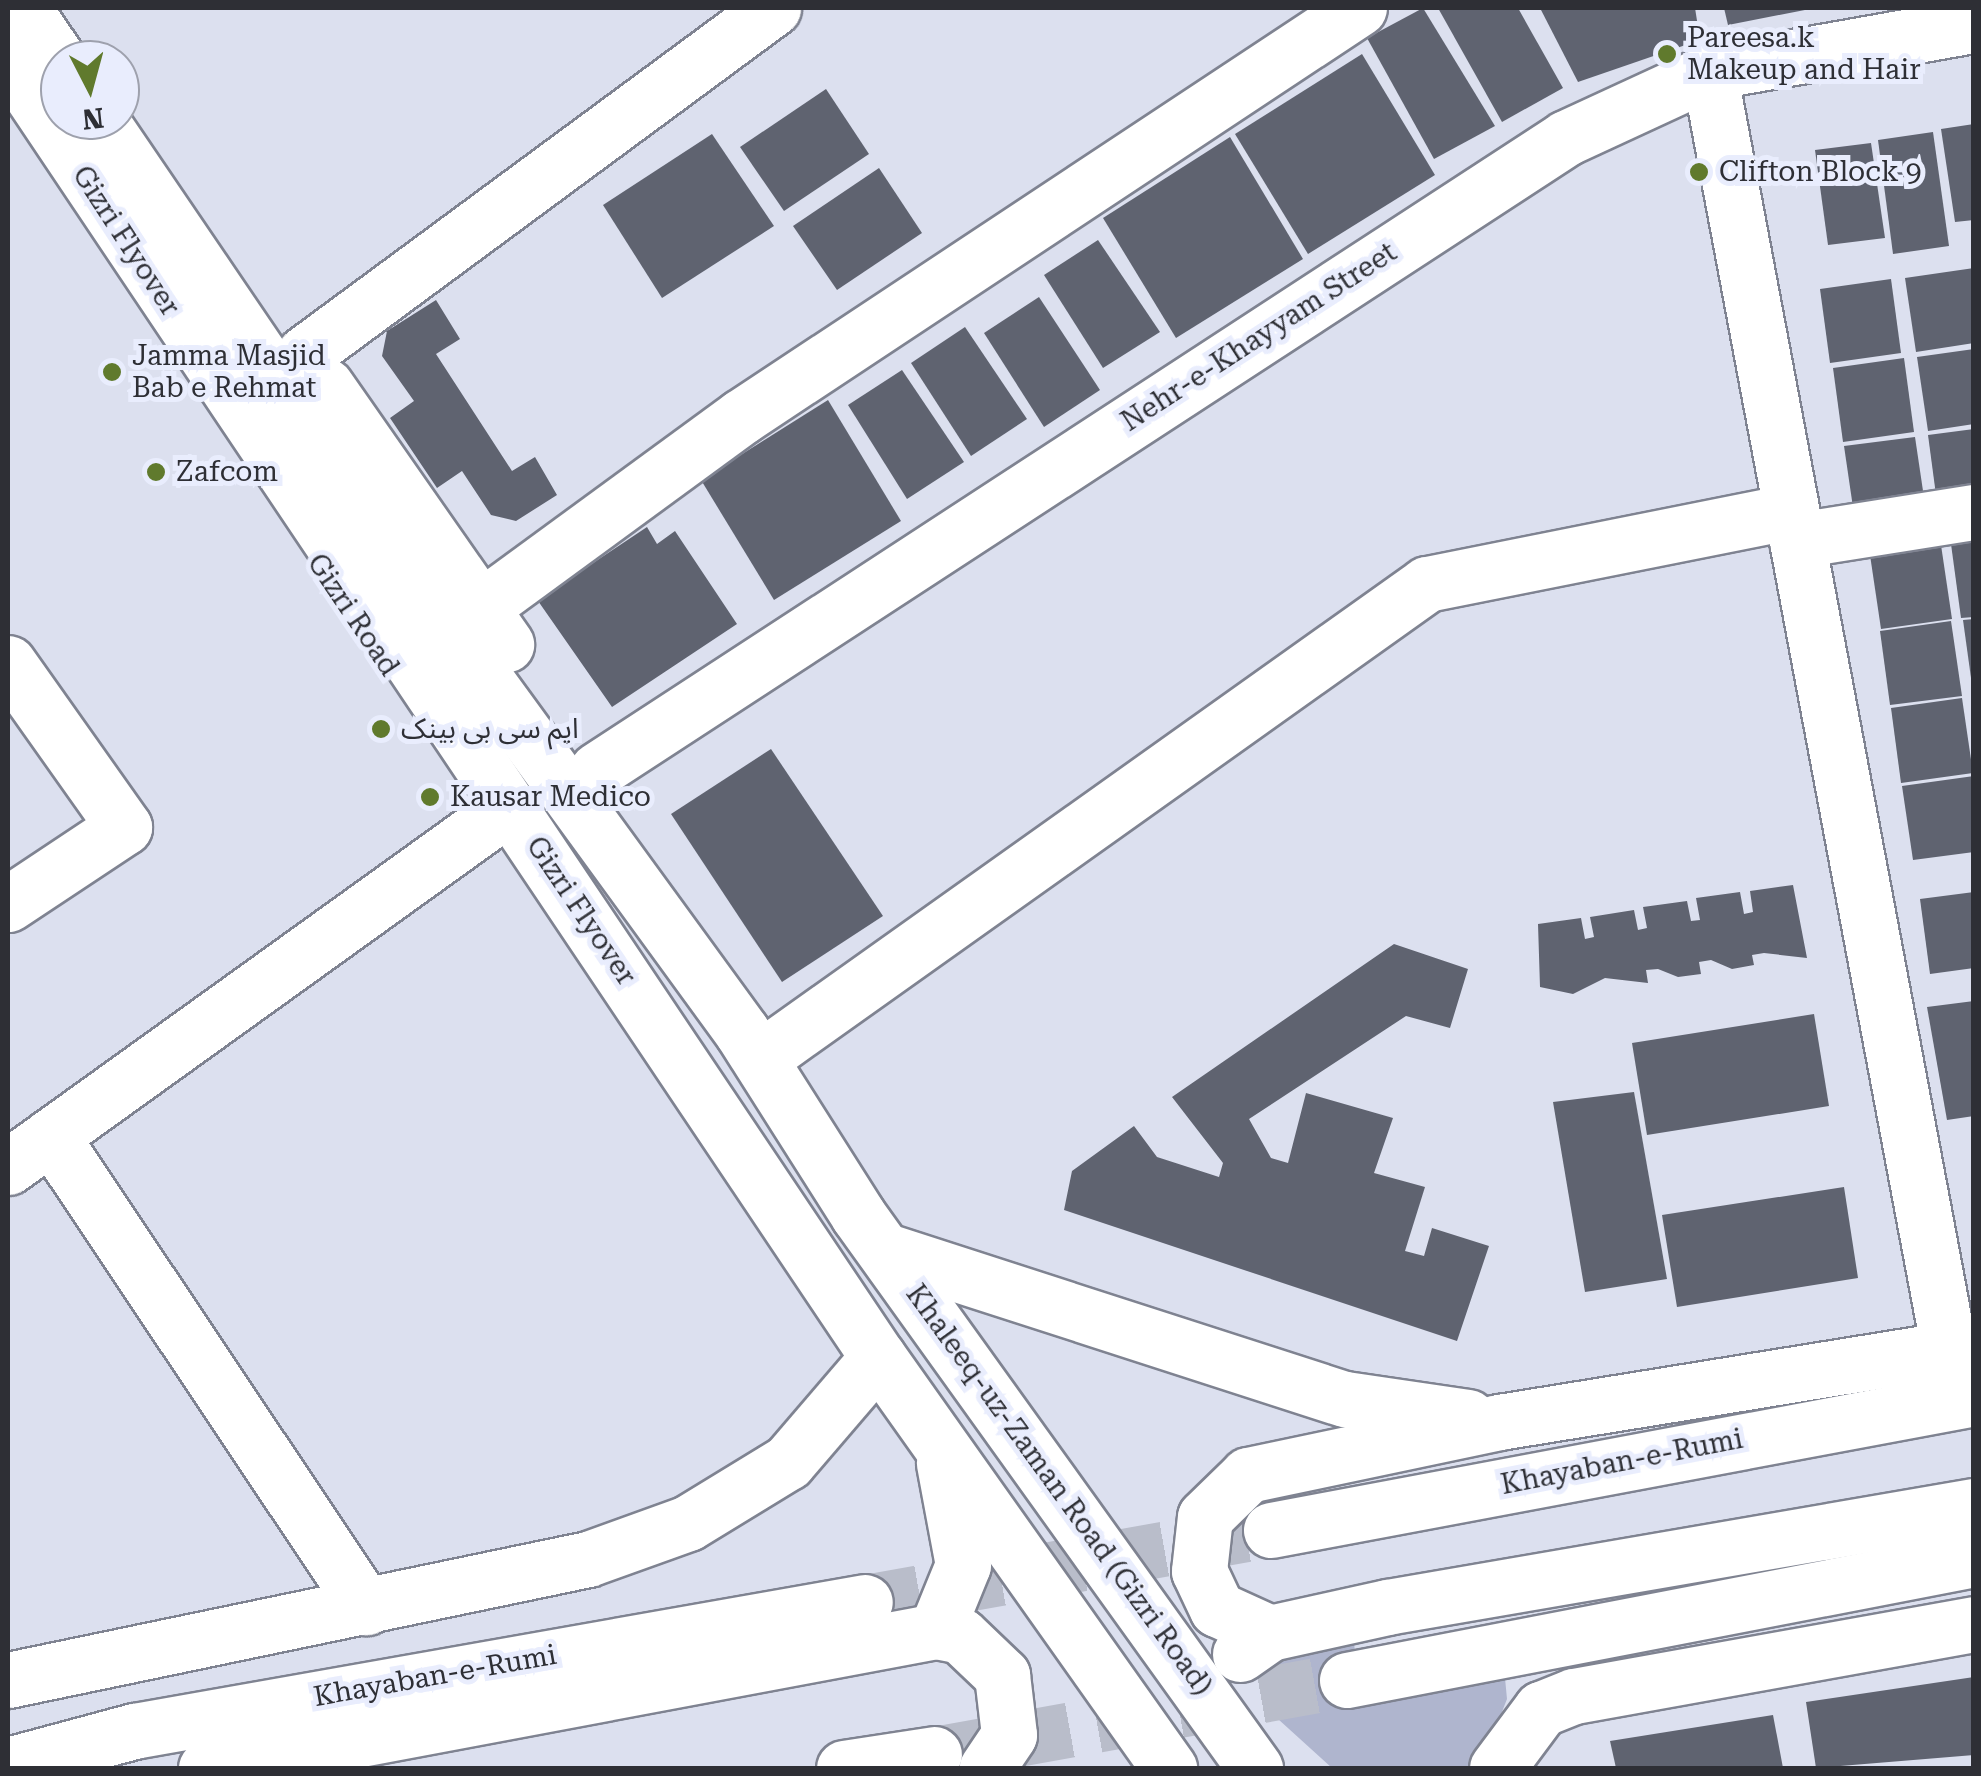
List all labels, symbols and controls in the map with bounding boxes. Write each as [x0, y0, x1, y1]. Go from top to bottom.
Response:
place label: Pareesa.k Makeup and Hair [1687, 21, 1921, 87]
north arrow [40, 40, 140, 140]
marker: Pareesa.k Makeup and Hair [1656, 43, 1678, 65]
text: N [81, 101, 105, 136]
place label: Clifton Block 9 [1719, 155, 1921, 189]
street label: Gizri Flyover [65, 160, 187, 322]
marker: Clifton Block 9 [1688, 161, 1710, 183]
street label: Nehr-e-Khayyam Street [1115, 235, 1403, 439]
place label: Jamma Masjid Bab e Rehmat [132, 339, 326, 405]
marker: Jamma Masjid Bab e Rehmat [101, 361, 123, 383]
place label: Zafcom [176, 455, 278, 489]
marker: Zafcom [145, 461, 167, 483]
street label: Gizri Road [300, 548, 406, 682]
place label: ایم سی بی بینک [401, 712, 579, 746]
marker: ایم سی بی بینک [370, 718, 392, 740]
place label: Kausar Medico [450, 780, 651, 814]
marker: Kausar Medico [419, 786, 441, 808]
street label: Gizri Flyover [519, 830, 643, 992]
street label: Khaleeq-uz-Zaman Road (Gizri Road) [899, 1278, 1219, 1702]
street label: Khayaban-e-Rumi [1498, 1422, 1746, 1502]
street label: Khayaban-e-Rumi [311, 1638, 559, 1714]

